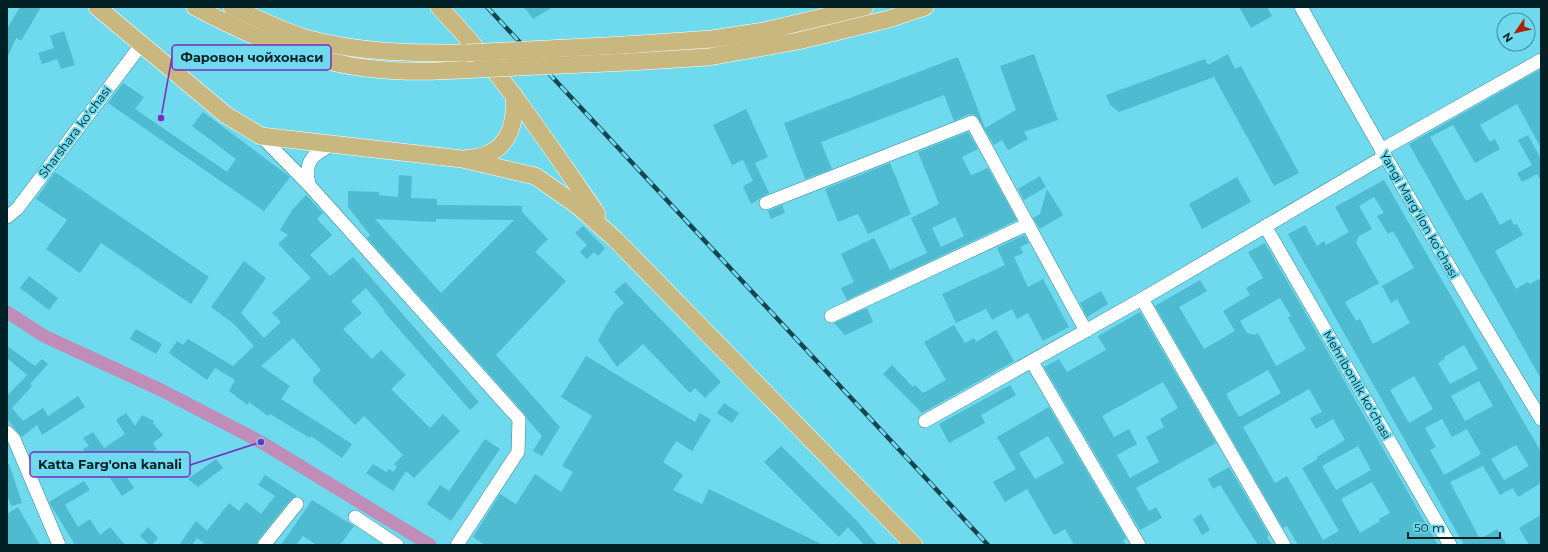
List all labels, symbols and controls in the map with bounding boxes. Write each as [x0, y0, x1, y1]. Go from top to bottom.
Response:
north arrow [1496, 12, 1536, 52]
text: N [1499, 30, 1516, 45]
callout: Фаровон чойхонаси [172, 45, 331, 70]
text: Фаровон чойхонаси [181, 49, 323, 65]
street label: Sharshara koʻchasi [35, 83, 114, 181]
street label: Yangi Margʻilon koʻchasi [1377, 149, 1462, 281]
street label: Mehribonlik koʻchasi [1320, 328, 1395, 442]
callout: Katta Farg'ona kanali [30, 452, 190, 477]
text: Katta Farg'ona kanali [38, 456, 182, 472]
scale bar [1408, 514, 1500, 540]
text: 50 m [1414, 520, 1445, 535]

